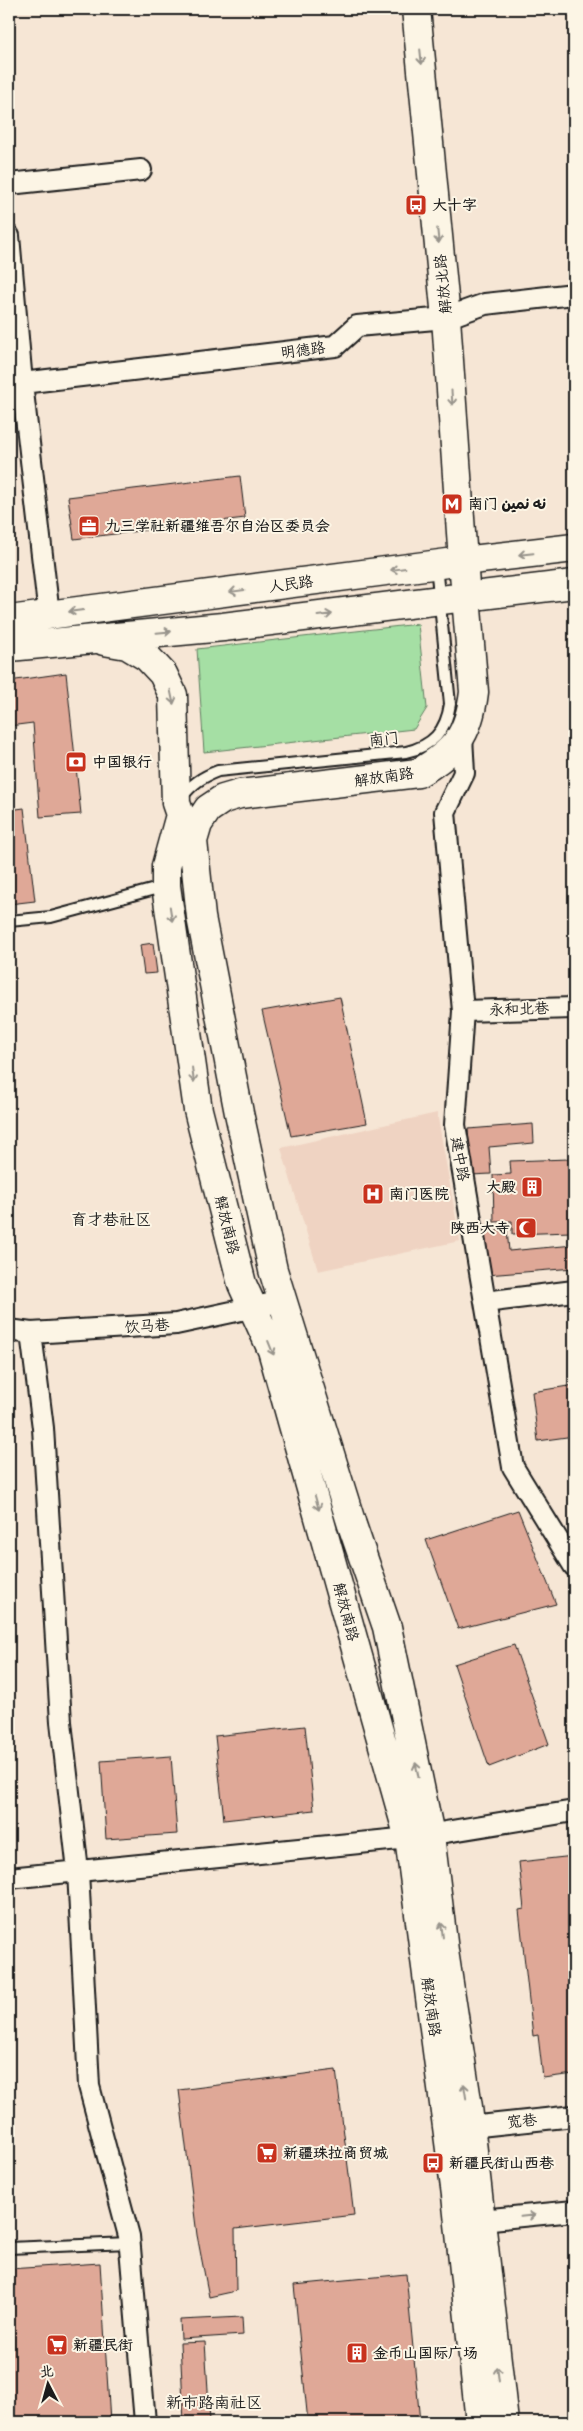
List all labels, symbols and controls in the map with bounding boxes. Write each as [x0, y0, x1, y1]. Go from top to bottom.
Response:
one-way arrow [416, 49, 425, 65]
bus stop icon: 大十字 [404, 193, 428, 217]
place label: 大十字 [432, 194, 477, 215]
one-way arrow [433, 228, 443, 244]
street label: 解放北路 [429, 253, 456, 315]
street label: 明德路 [279, 336, 327, 363]
one-way arrow [447, 390, 457, 406]
metro station icon: 南门 نە نمين [440, 492, 464, 516]
place label: 南门 نە نمين [468, 493, 546, 514]
office icon: 九三学社新疆维吾尔自治区委员会 [77, 514, 101, 538]
place label: 九三学社新疆维吾尔自治区委员会 [105, 515, 330, 536]
one-way arrow [518, 549, 534, 559]
one-way arrow [390, 565, 406, 575]
street label: 人民路 [267, 570, 315, 597]
one-way arrow [229, 586, 245, 596]
one-way arrow [68, 607, 84, 617]
one-way arrow [317, 610, 333, 620]
one-way arrow [155, 627, 171, 636]
one-way arrow [167, 689, 177, 705]
street label: 南门 [368, 726, 400, 751]
bank icon: 中国银行 [64, 750, 88, 774]
place label: 中国银行 [92, 751, 152, 772]
street label: 解放南路 [353, 762, 415, 791]
one-way arrow [167, 905, 177, 921]
street label: 永和北巷 [489, 997, 549, 1020]
one-way arrow [188, 1066, 198, 1082]
street label: 建中路 [446, 1135, 475, 1183]
building icon: 大殿 [520, 1175, 544, 1199]
place label: 大殿 [486, 1176, 516, 1197]
hospital icon: 南门医院 [361, 1182, 385, 1206]
place label: 南门医院 [389, 1183, 449, 1204]
street label: 解放南路 [210, 1193, 245, 1257]
district label: 育才巷社区 [71, 1208, 151, 1230]
mosque icon: 陕西大寺 [514, 1216, 538, 1240]
place label: 陕西大寺 [450, 1217, 510, 1238]
street label: 饮马巷 [124, 1313, 170, 1338]
one-way arrow [267, 1340, 276, 1355]
one-way arrow [312, 1495, 322, 1511]
street label: 解放南路 [329, 1580, 364, 1644]
one-way arrow [411, 1762, 421, 1778]
one-way arrow [436, 1922, 446, 1938]
street label: 解放南路 [417, 1976, 446, 2038]
one-way arrow [460, 2083, 470, 2099]
street label: 宽巷 [506, 2108, 538, 2133]
supermarket icon: 新疆珠拉商贸城 [255, 2141, 279, 2165]
place label: 新疆珠拉商贸城 [283, 2142, 388, 2163]
bus stop icon: 新疆民街山西巷 [421, 2151, 445, 2175]
place label: 新疆民街山西巷 [449, 2152, 555, 2173]
one-way arrow [519, 2211, 535, 2220]
supermarket icon: 新疆民街 [45, 2333, 69, 2357]
place label: 新疆民街 [73, 2334, 133, 2355]
building icon: 金币山国际广场 [345, 2341, 369, 2365]
place label: 金币山国际广场 [373, 2342, 478, 2363]
north arrow [22, 2358, 72, 2408]
text: 北 [39, 2360, 55, 2381]
one-way arrow [493, 2366, 503, 2382]
district label: 新市路南社区 [166, 2391, 262, 2413]

